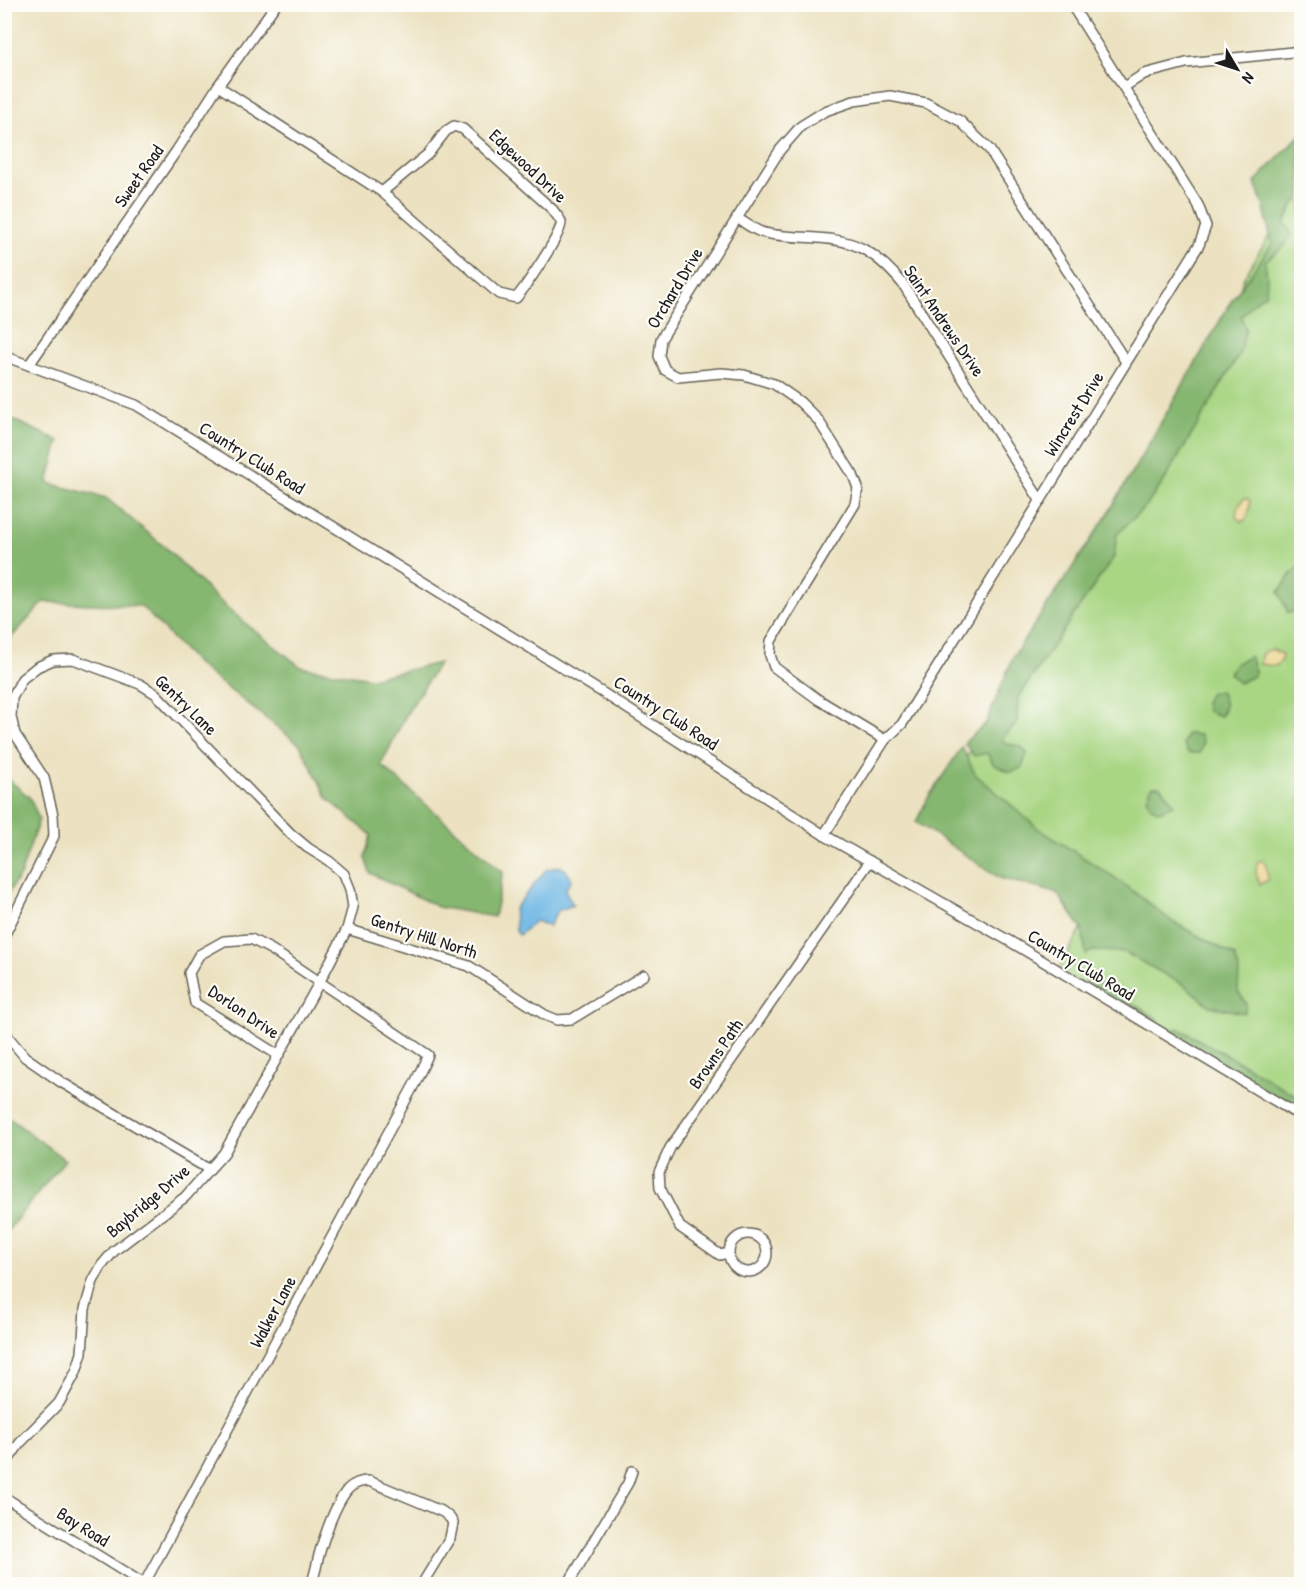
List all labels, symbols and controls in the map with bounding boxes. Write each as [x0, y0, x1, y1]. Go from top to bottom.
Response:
north arrow [1207, 39, 1267, 99]
text: N [1237, 68, 1260, 89]
street label: Edgewood Drive [484, 123, 573, 208]
street label: Sweet Road [108, 140, 169, 212]
street label: Orchard Drive [641, 243, 709, 333]
street label: Saint Andrews Drive [898, 260, 991, 381]
street label: Wincrest Drive [1038, 367, 1109, 461]
street label: Country Club Road [195, 415, 310, 500]
street label: Gentry Lane [150, 669, 223, 741]
street label: Country Club Road [609, 669, 724, 756]
street label: Gentry Hill North [368, 907, 481, 965]
street label: Country Club Road [1023, 923, 1139, 1006]
street label: Dorlon Drive [204, 979, 285, 1045]
street label: Browns Path [682, 1013, 749, 1094]
street label: Baybridge Drive [100, 1158, 195, 1243]
street label: Walker Lane [243, 1272, 302, 1352]
street label: Bay Road [52, 1501, 114, 1552]

